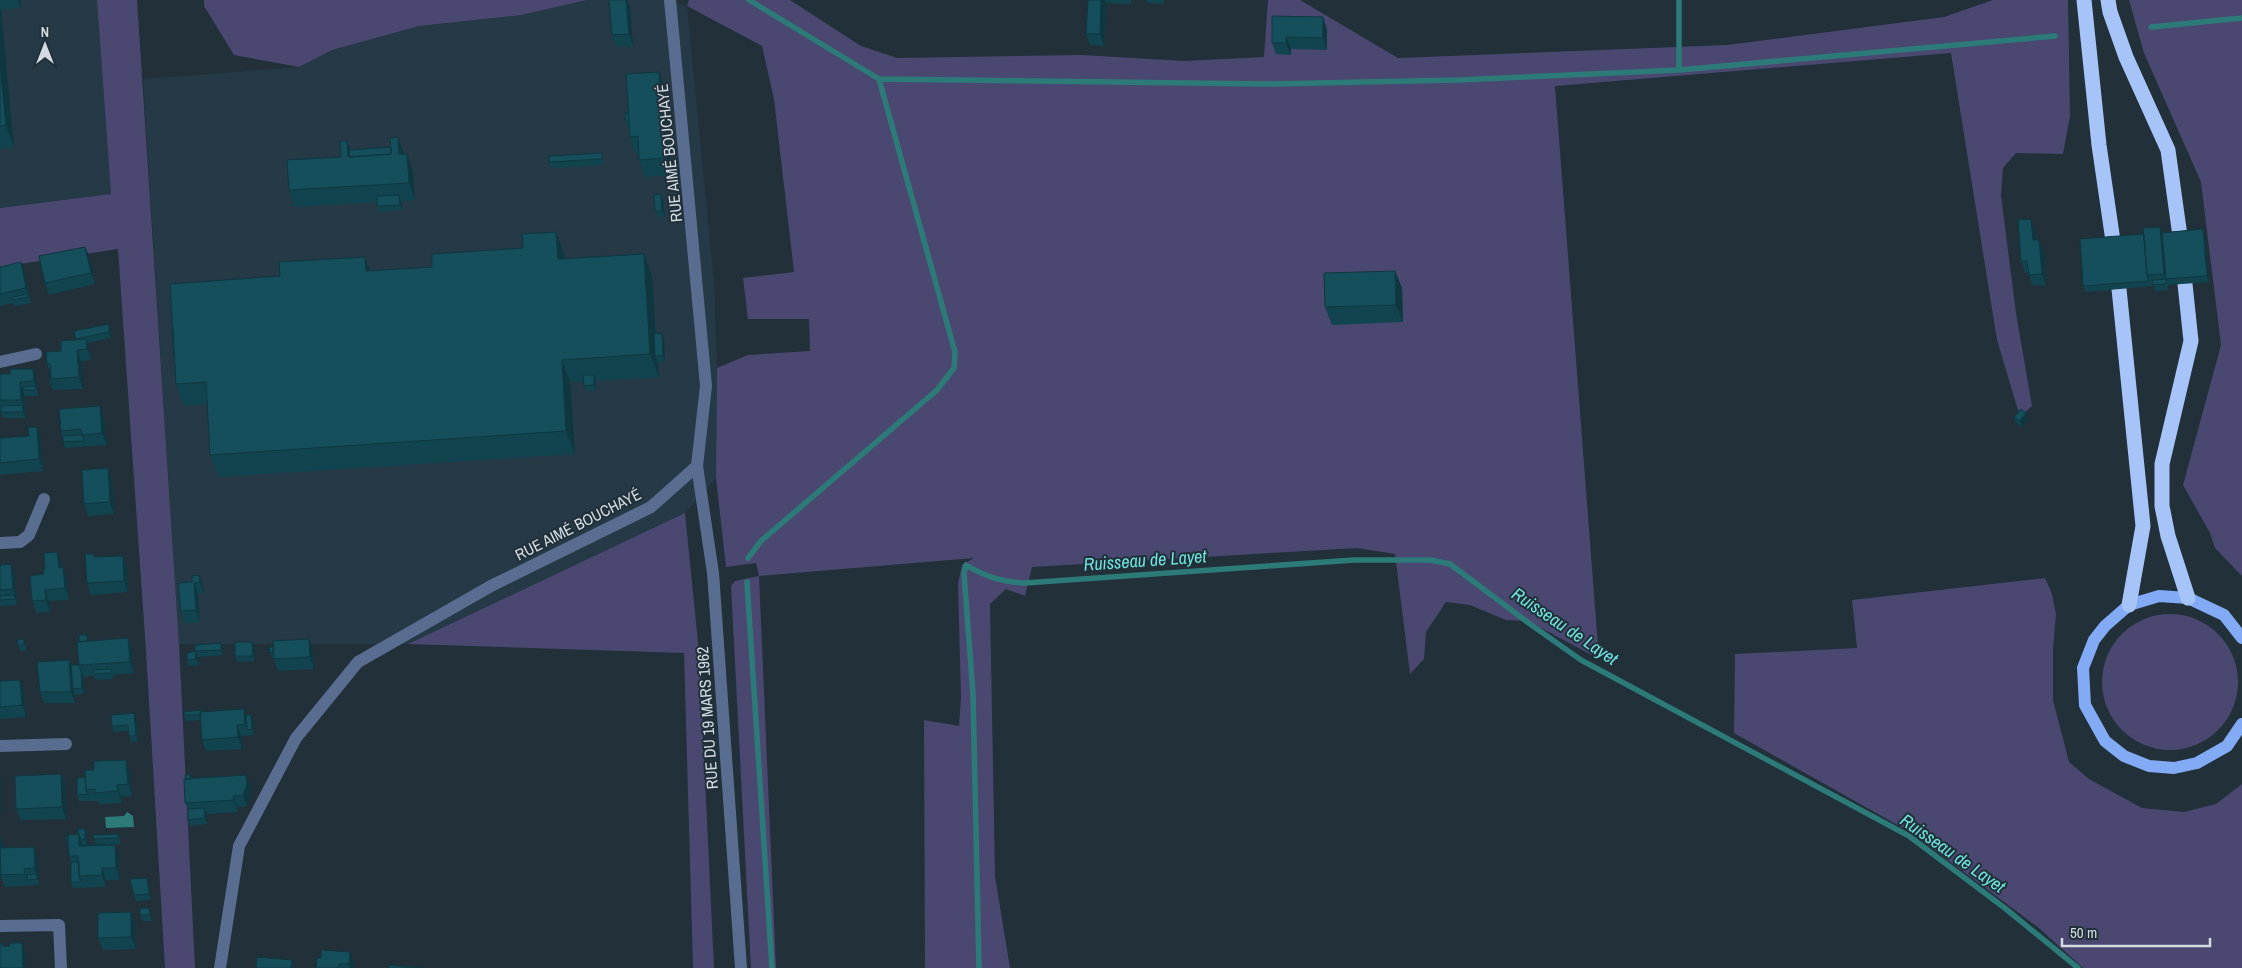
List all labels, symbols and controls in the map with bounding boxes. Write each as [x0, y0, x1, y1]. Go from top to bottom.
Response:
north arrow [20, 20, 70, 70]
text: N [41, 23, 49, 41]
street label: RUE AIMÉ BOUCHAYÉ [651, 83, 687, 223]
street label: RUE AIMÉ BOUCHAYÉ [511, 483, 645, 565]
water label: Ruisseau de Layet [1083, 543, 1208, 577]
water label: Ruisseau de Layet [1507, 581, 1624, 671]
street label: RUE DU 19 MARS 1962 [691, 646, 723, 790]
water label: Ruisseau de Layet [1895, 807, 2011, 899]
scale bar [2062, 916, 2210, 948]
text: 50 m [2070, 922, 2097, 943]

